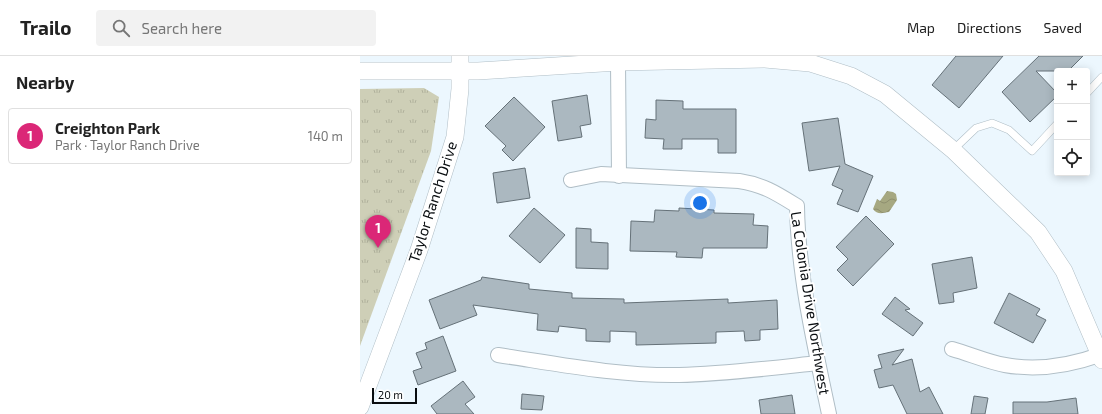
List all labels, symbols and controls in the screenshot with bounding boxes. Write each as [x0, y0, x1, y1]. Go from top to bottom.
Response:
search box [96, 10, 376, 46]
text: Trailo [20, 16, 72, 39]
icon: search [110, 17, 132, 39]
text: Search here [142, 19, 222, 37]
text: Map [907, 19, 935, 36]
text: Directions [957, 19, 1022, 36]
text: Saved [1044, 19, 1082, 36]
map controls [1054, 68, 1090, 176]
button: + [1054, 68, 1090, 104]
text: Nearby [16, 72, 74, 92]
button: − [1054, 104, 1090, 140]
text: Creighton Park [55, 119, 160, 137]
text: 1 [27, 128, 33, 144]
text: 140 m [308, 128, 343, 144]
text: Park · Taylor Ranch Drive [55, 137, 200, 153]
street label: Taylor Ranch Drive [404, 139, 460, 265]
button: locate [1054, 140, 1090, 176]
your location [690, 193, 710, 213]
street label: La Colonia Drive Northwest [788, 210, 834, 396]
pin: 1 [365, 215, 391, 248]
scale bar [372, 386, 417, 405]
text: 20 m [378, 388, 403, 401]

